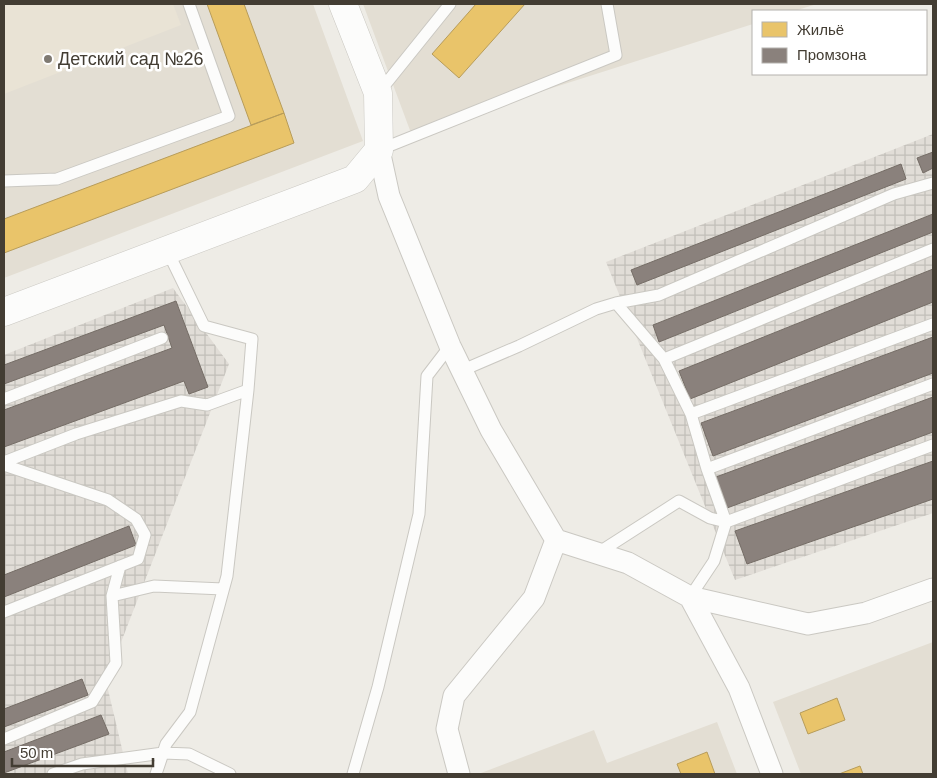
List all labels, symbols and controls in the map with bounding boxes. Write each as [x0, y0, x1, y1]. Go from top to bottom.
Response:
legend [752, 10, 927, 75]
text: Жильё [797, 21, 844, 38]
text: Промзона [797, 46, 867, 63]
place label: Детский сад №26 [58, 49, 203, 69]
marker: Детский сад №26 [42, 53, 54, 65]
scale bar [12, 736, 154, 768]
text: 50 m [20, 744, 53, 761]

